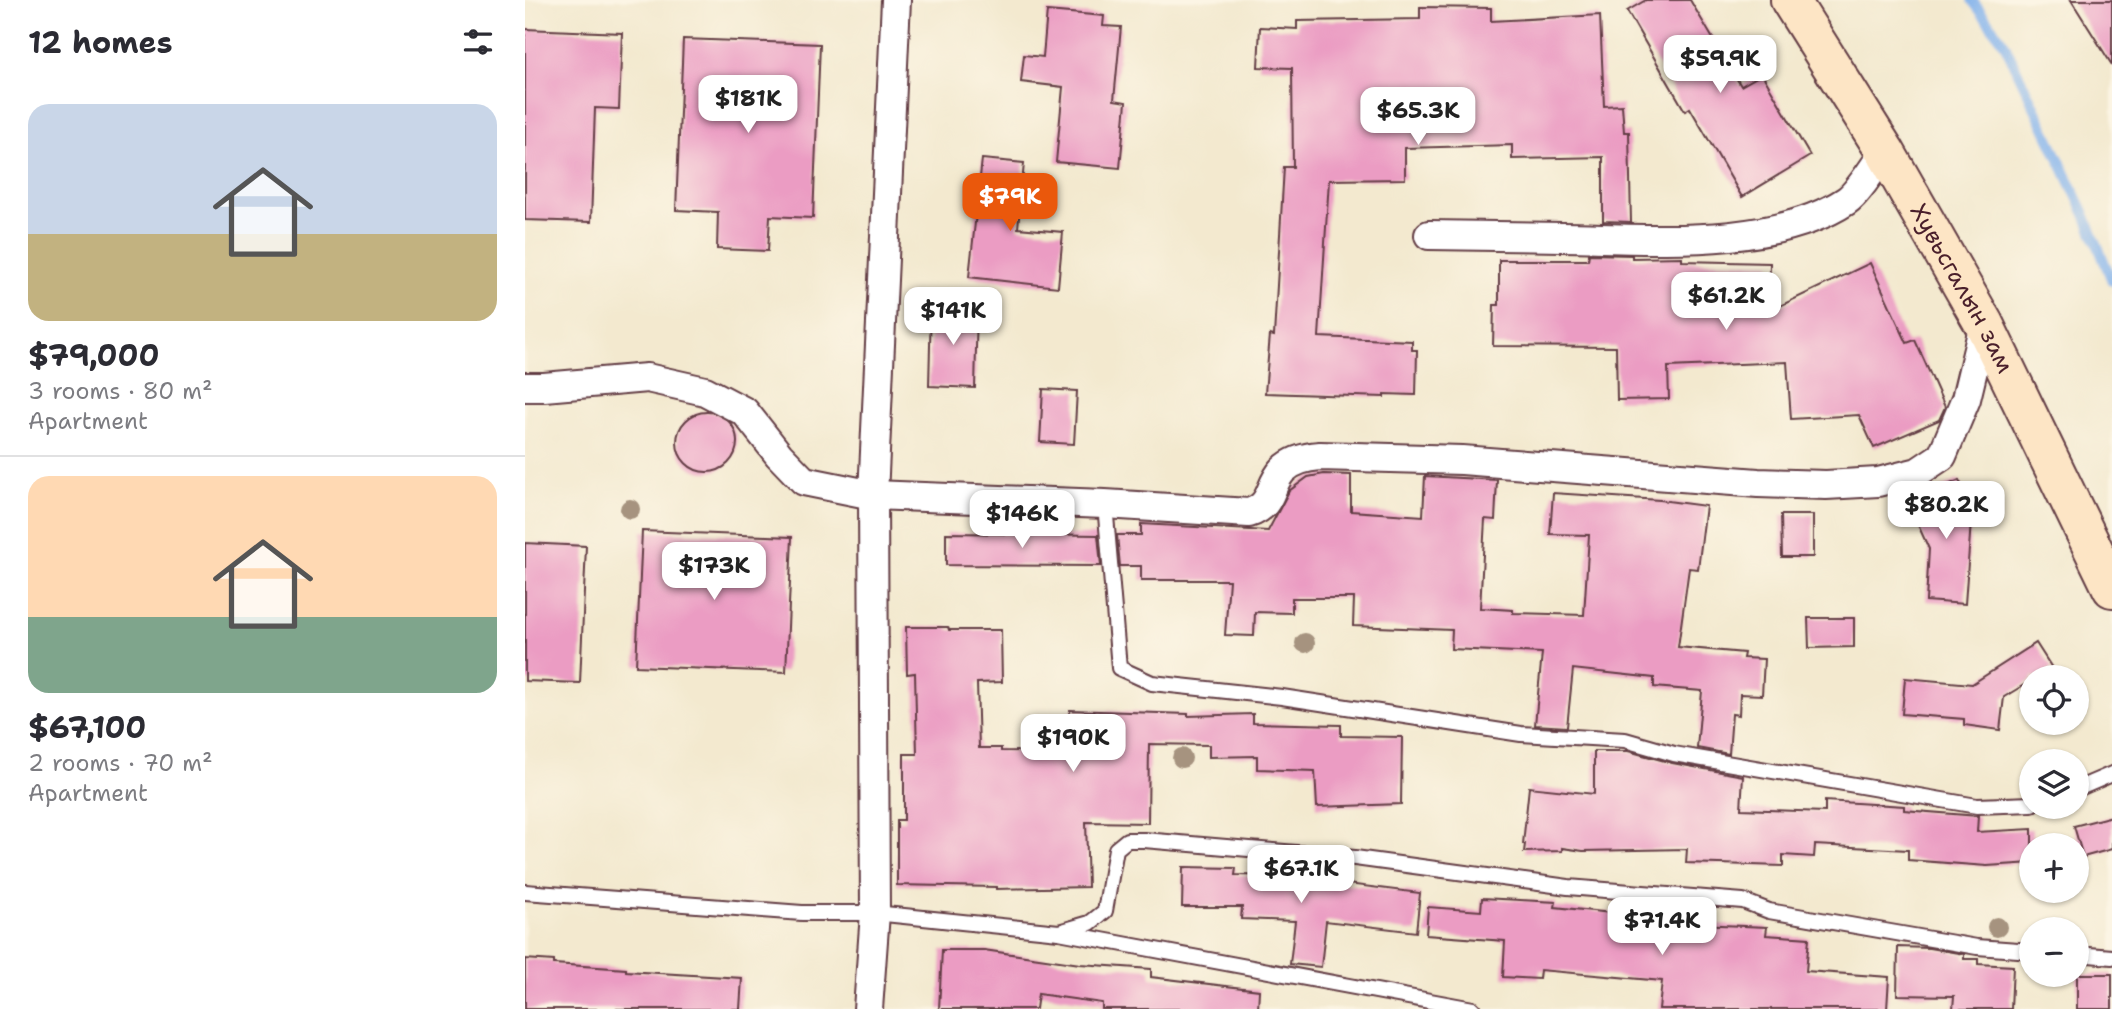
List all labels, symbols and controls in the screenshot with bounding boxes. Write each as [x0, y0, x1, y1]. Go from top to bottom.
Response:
text: 12 homes [28, 22, 172, 63]
icon: filters [459, 23, 497, 61]
pin: $59.9K [1663, 36, 1777, 95]
text: $59.9K [1679, 43, 1761, 73]
pin: $181K [699, 76, 797, 135]
text: $181K [714, 83, 782, 113]
pin: $65.3K [1361, 88, 1475, 147]
text: $65.3K [1376, 95, 1460, 125]
icon: home [200, 149, 326, 275]
pin: $79K [969, 174, 1051, 233]
text: $79K [978, 181, 1042, 211]
street label: Хувьсгалын зам [1903, 198, 2021, 378]
pin: $61.2K [1669, 272, 1783, 332]
text: $61.2K [1687, 280, 1765, 310]
pin: $141K [904, 288, 1002, 347]
text: $141K [920, 295, 986, 325]
text: $79,000 [28, 335, 159, 376]
text: 3 rooms · 80 m² [28, 376, 213, 406]
text: Apartment [28, 406, 148, 436]
pin: $80.2K [1889, 482, 2003, 541]
text: $80.2K [1904, 489, 1988, 519]
pin: $146K [973, 490, 1071, 550]
text: $146K [986, 498, 1058, 528]
icon: home [200, 521, 326, 647]
pin: $173K [665, 542, 763, 602]
text: $173K [678, 550, 750, 580]
map controls [2019, 665, 2089, 987]
button: locate [2019, 665, 2089, 735]
text: $67,100 [28, 707, 146, 748]
pin: $190K [1024, 714, 1122, 774]
text: $190K [1037, 722, 1109, 752]
text: 2 rooms · 70 m² [28, 748, 213, 778]
button: layers [2019, 749, 2089, 819]
text: Apartment [28, 778, 148, 808]
button: + [2019, 833, 2089, 903]
pin: $67.1K [1244, 846, 1358, 905]
text: $67.1K [1263, 853, 1339, 883]
pin: $71.4K [1605, 898, 1719, 957]
text: $71.4K [1624, 905, 1700, 935]
button: − [2019, 917, 2089, 987]

